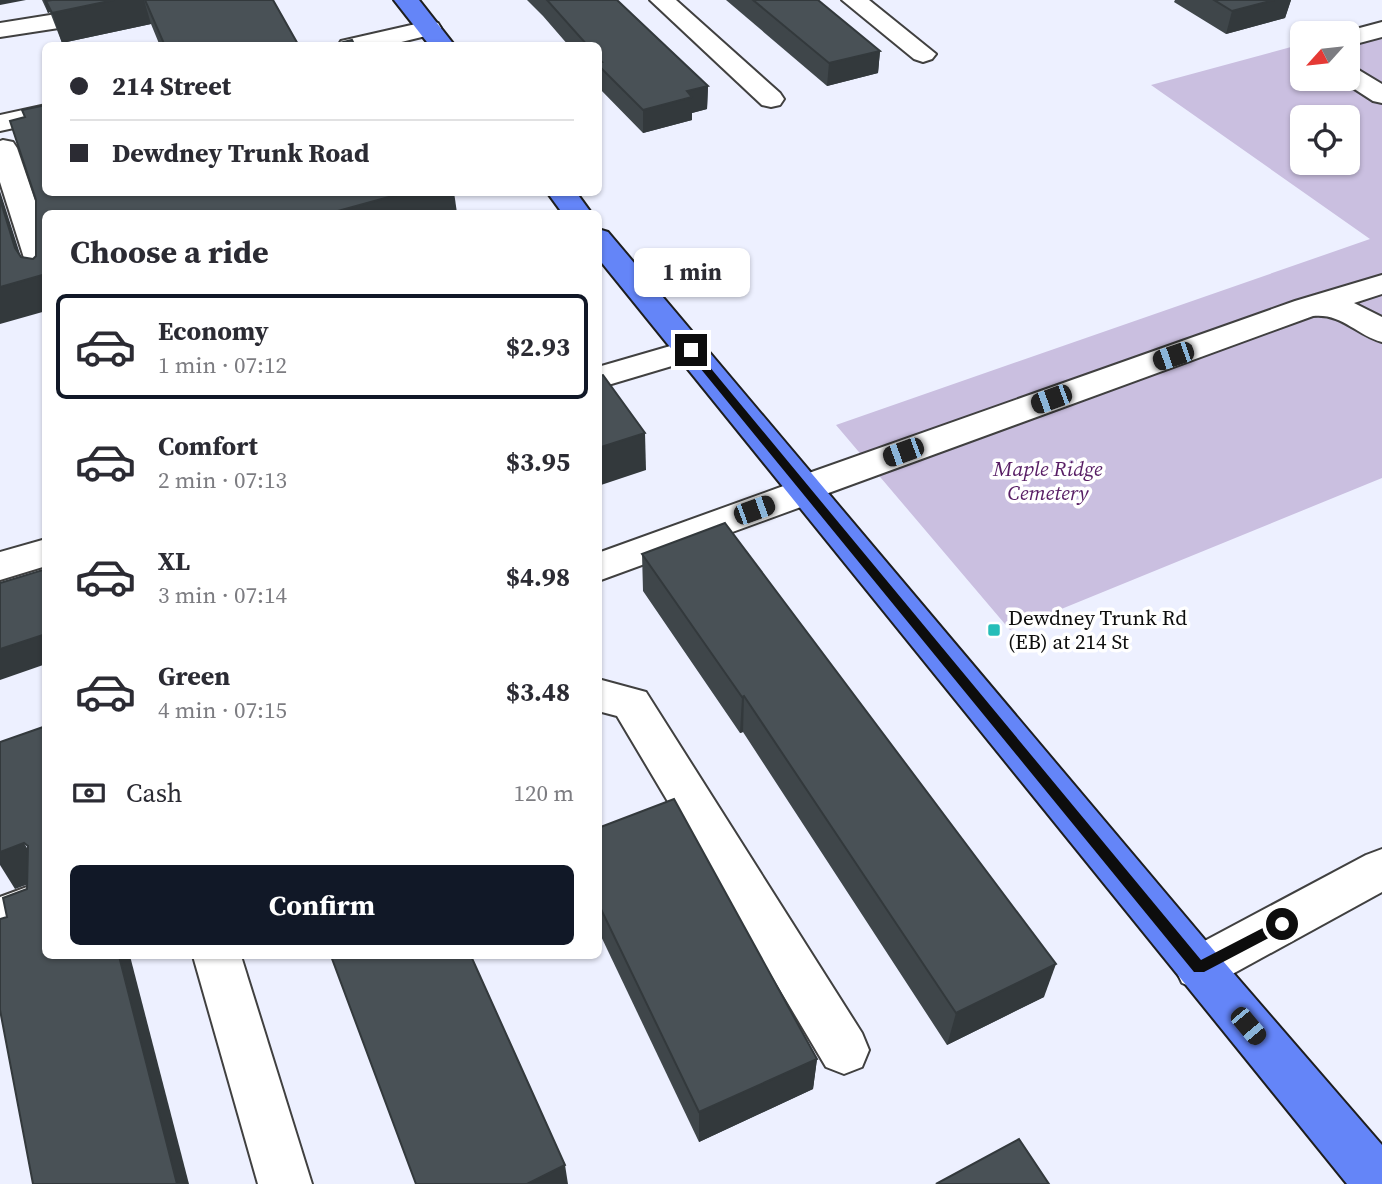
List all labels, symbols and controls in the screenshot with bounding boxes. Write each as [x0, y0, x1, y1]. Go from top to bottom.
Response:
north arrow [1290, 21, 1360, 91]
map controls [1290, 21, 1360, 175]
text: 214 Street [112, 68, 231, 104]
button: locate [1290, 105, 1360, 175]
text: Dewdney Trunk Road [112, 135, 369, 171]
text: Choose a ride [70, 230, 269, 274]
callout: 1 min [633, 248, 749, 298]
text: 1 min [662, 256, 722, 288]
text: Economy [158, 313, 269, 349]
icon: car [74, 315, 137, 378]
text: $2.93 [506, 329, 570, 365]
route end [675, 334, 707, 366]
car [1150, 339, 1197, 373]
text: 1 min · 07:12 [158, 349, 287, 381]
car [1028, 382, 1075, 416]
text: Comfort [158, 428, 258, 464]
icon: car [74, 430, 137, 493]
car [880, 435, 927, 469]
text: $3.95 [506, 444, 570, 480]
park label: Maple Ridge Cemetery [992, 454, 1103, 507]
text: 2 min · 07:13 [158, 464, 287, 496]
car [731, 493, 778, 527]
text: XL [158, 543, 190, 579]
icon: car [74, 545, 137, 608]
text: $4.98 [506, 559, 570, 595]
text: 3 min · 07:14 [158, 579, 287, 611]
place label: Dewdney Trunk Rd (EB) at 214 St [1008, 603, 1187, 656]
marker: Dewdney Trunk Rd (EB) at 214 St [986, 622, 1002, 638]
text: Green [158, 658, 230, 694]
icon: car [74, 660, 137, 723]
text: $3.48 [506, 674, 570, 710]
text: 4 min · 07:15 [158, 694, 287, 726]
icon: cash [70, 774, 108, 812]
text: Cash [126, 775, 182, 811]
text: 120 m [513, 777, 574, 809]
button: Confirm [70, 865, 574, 945]
route start [1266, 908, 1298, 940]
car [1227, 1003, 1270, 1049]

